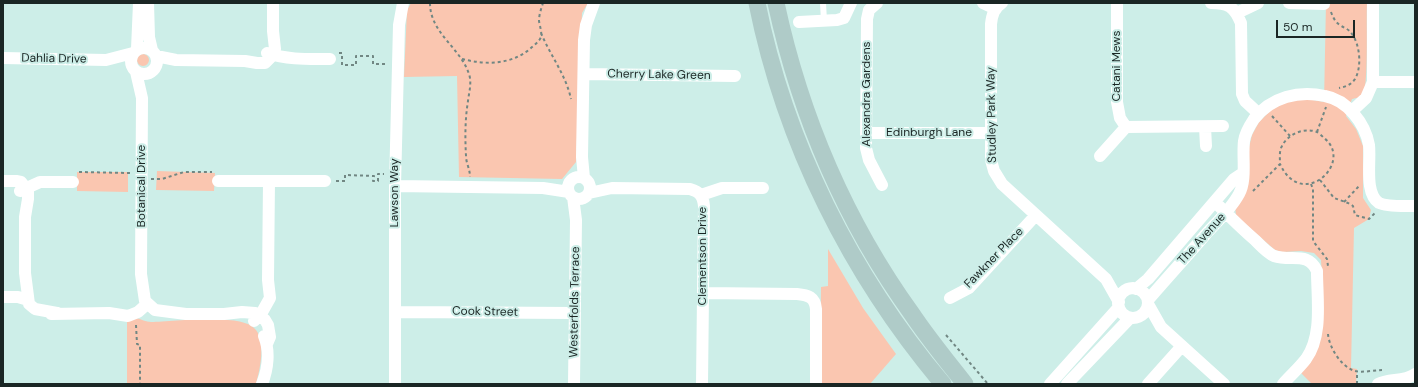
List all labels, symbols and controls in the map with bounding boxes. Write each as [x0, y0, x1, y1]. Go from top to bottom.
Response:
scale bar [1278, 12, 1357, 38]
text: 50 m [1283, 19, 1312, 35]
street label: Catani Mews [1110, 30, 1124, 102]
street label: Alexandra Gardens [860, 41, 874, 147]
street label: Dahlia Drive [21, 51, 87, 67]
street label: Cherry Lake Green [607, 67, 711, 83]
street label: Studley Park Way [984, 67, 1000, 163]
street label: Edinburgh Lane [886, 126, 972, 140]
street label: Botanical Drive [135, 145, 149, 227]
street label: Lawson Way [388, 158, 402, 228]
street label: Clementson Drive [696, 207, 710, 305]
street label: The Avenue [1175, 210, 1229, 268]
street label: Fawkner Place [961, 225, 1027, 291]
street label: Westerfolds Terrace [567, 246, 583, 358]
street label: Cook Street [452, 304, 518, 320]

